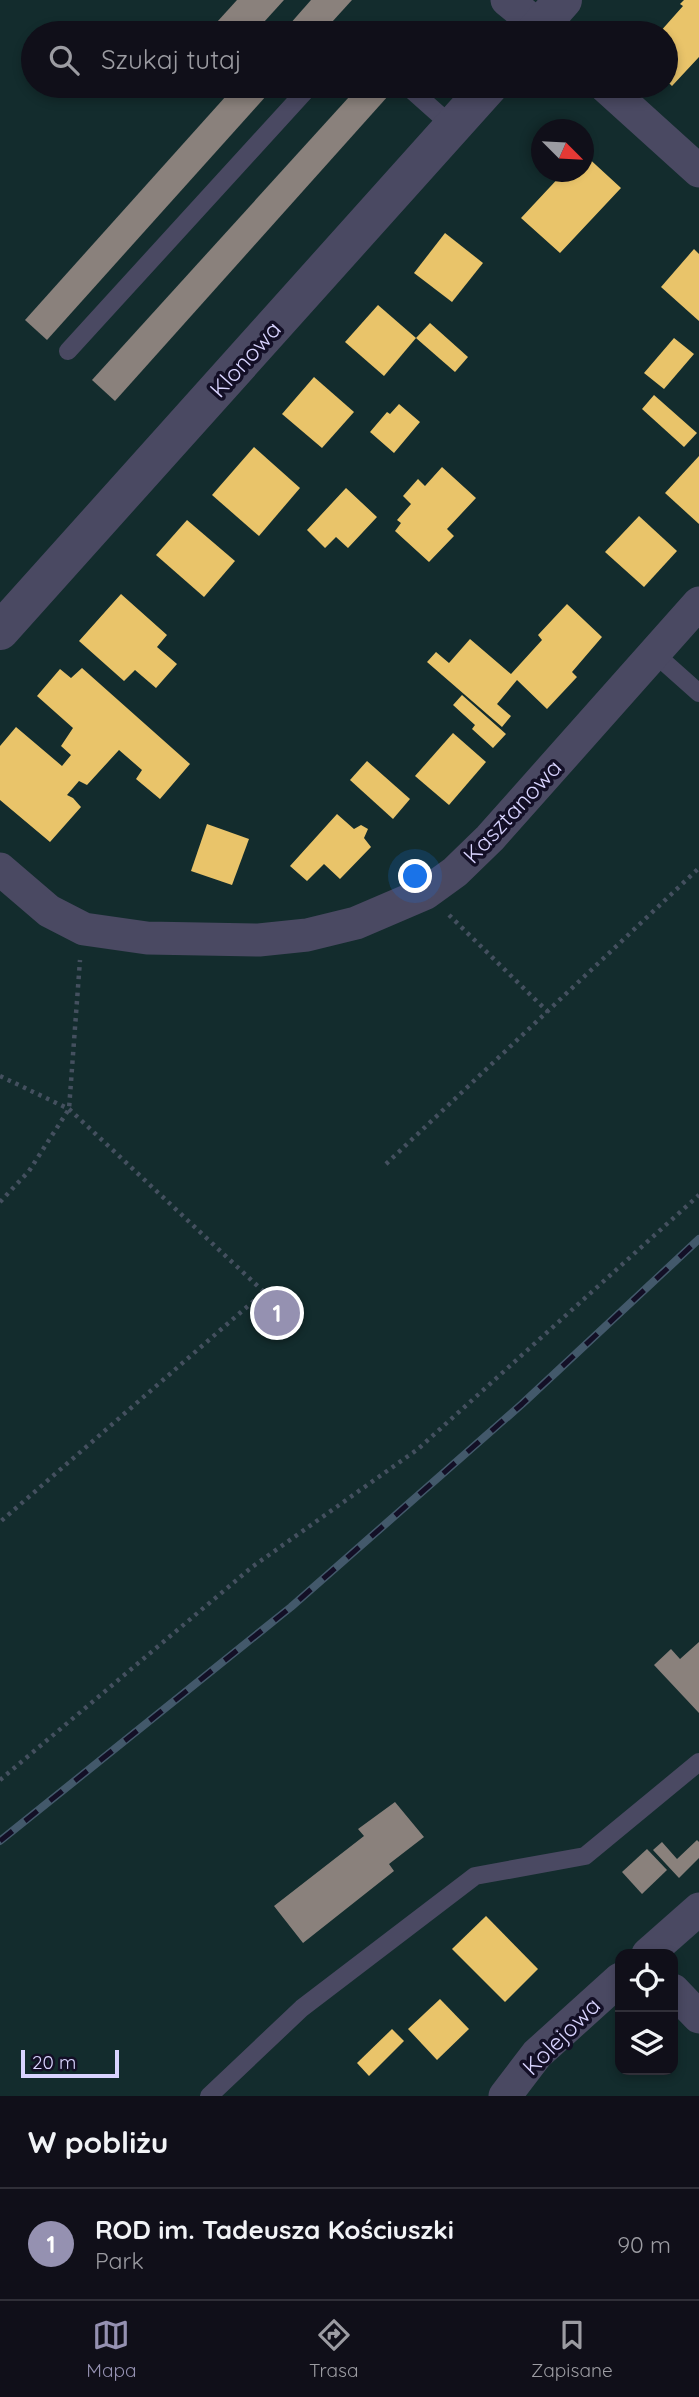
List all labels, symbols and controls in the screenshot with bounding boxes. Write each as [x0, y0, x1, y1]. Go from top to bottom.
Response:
search box [21, 21, 678, 98]
icon: search [45, 41, 83, 79]
text: Szukaj tutaj [101, 43, 242, 76]
north arrow [531, 119, 594, 182]
street label: Klonowa [203, 315, 287, 403]
street label: Kasztanowa [457, 753, 567, 869]
your location [398, 859, 432, 893]
pin: 1 [254, 1287, 300, 1339]
map controls [615, 1949, 678, 2075]
button: locate [615, 1949, 678, 2012]
street label: Kolejowa [516, 1991, 606, 2081]
button: layers [615, 2012, 678, 2075]
scale bar [21, 2047, 119, 2079]
text: 20 m [32, 2050, 76, 2074]
text: W pobliżu [28, 2123, 168, 2161]
text: ROD im. Tadeusza Kościuszki [95, 2213, 454, 2246]
text: 1 [47, 2230, 55, 2259]
text: 90 m [617, 2230, 671, 2259]
text: Park [95, 2246, 144, 2275]
tab: Mapa [86, 2316, 137, 2382]
tab: Trasa [309, 2316, 359, 2382]
tab: Zapisane [531, 2316, 613, 2382]

